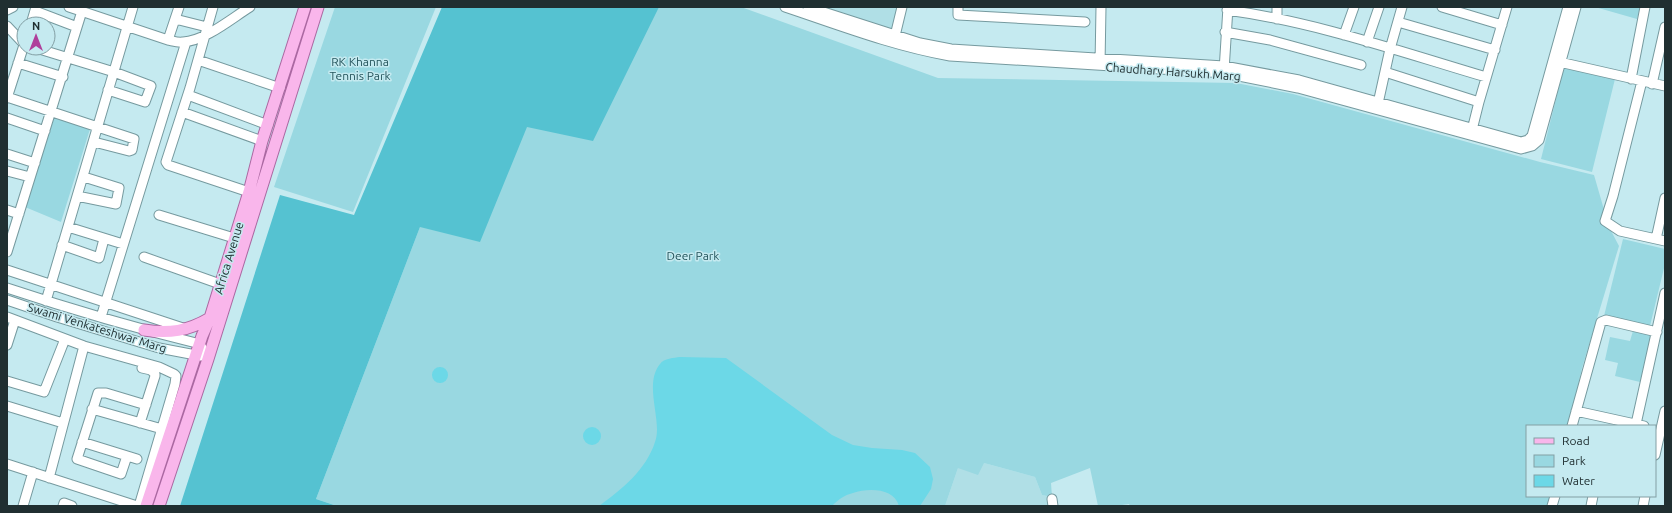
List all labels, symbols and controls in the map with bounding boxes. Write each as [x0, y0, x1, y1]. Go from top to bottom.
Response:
north arrow [16, 16, 56, 56]
text: N [32, 20, 40, 32]
park label: RK Khanna Tennis Park [329, 55, 391, 82]
street label: Chaudhary Harsukh Marg [1105, 60, 1241, 83]
street label: Africa Avenue [211, 220, 246, 295]
park label: Deer Park [667, 249, 719, 262]
street label: Swami Venkateshwar Marg [26, 300, 168, 355]
legend [1526, 425, 1656, 497]
text: Road [1562, 434, 1590, 447]
text: Park [1562, 454, 1586, 467]
text: Water [1562, 474, 1595, 487]

